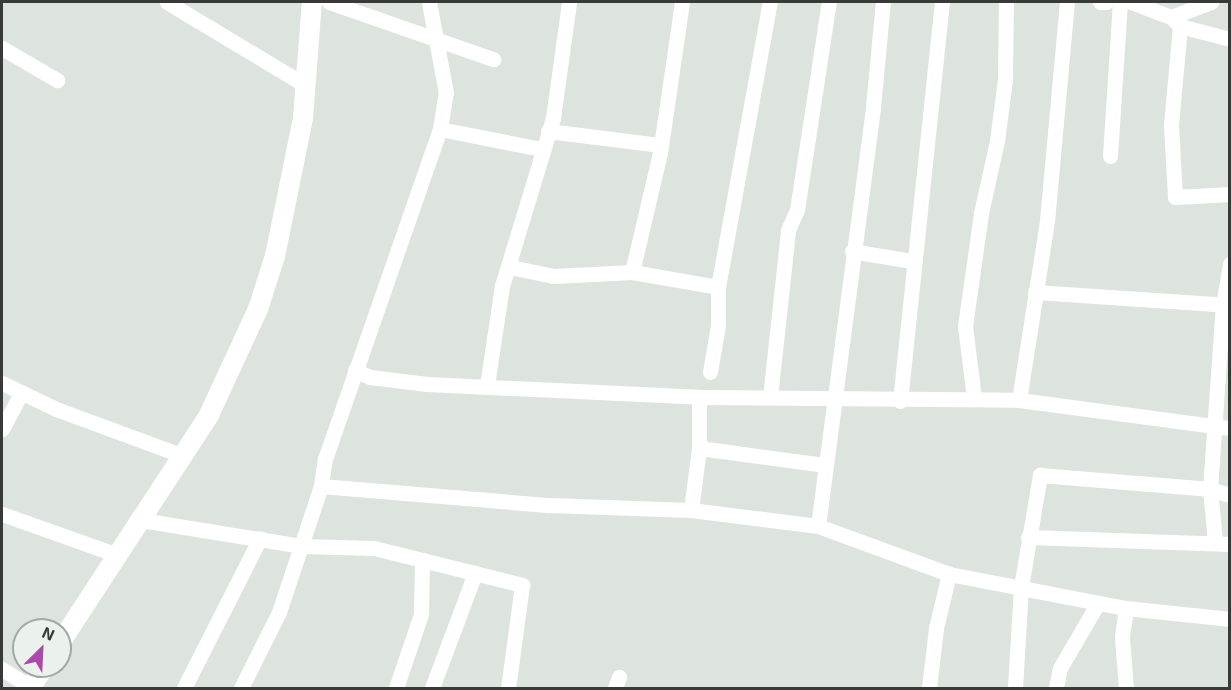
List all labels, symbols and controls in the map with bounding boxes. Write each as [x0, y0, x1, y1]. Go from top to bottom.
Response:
north arrow [12, 618, 72, 678]
text: N [40, 622, 58, 644]

